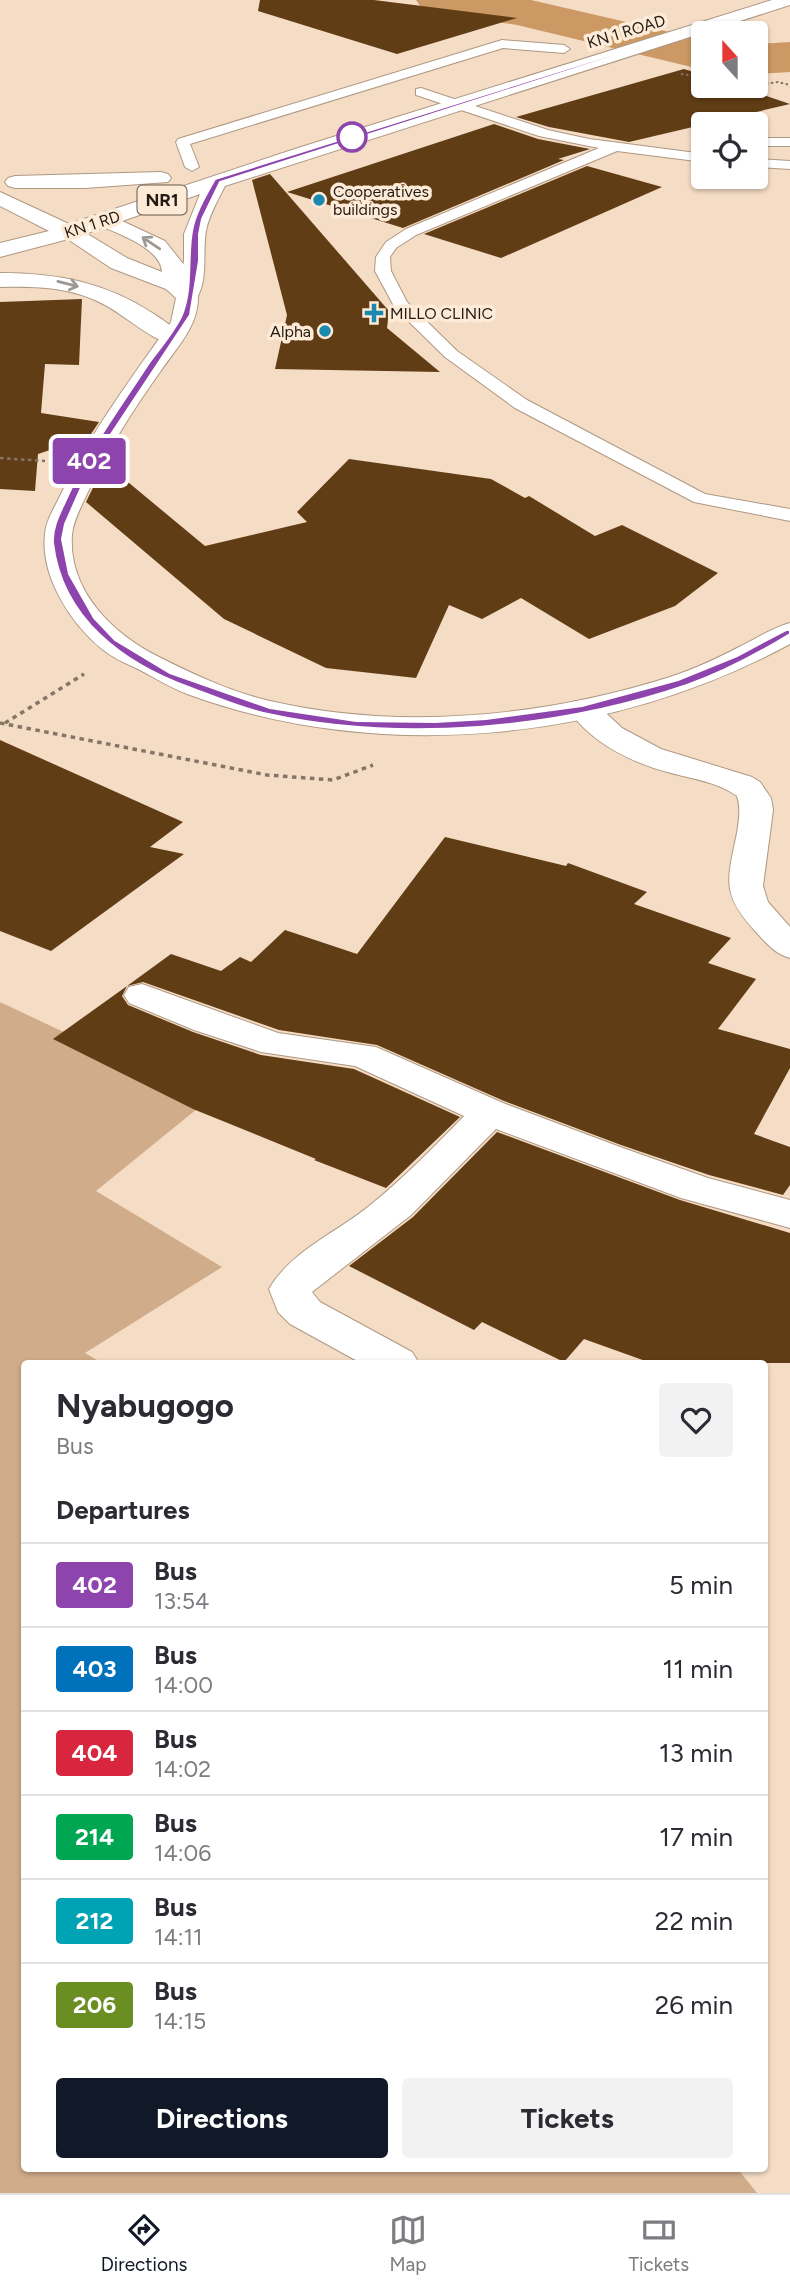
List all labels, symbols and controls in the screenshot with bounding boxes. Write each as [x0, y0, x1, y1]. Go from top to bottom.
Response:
street label: KN 1 ROAD [585, 11, 668, 52]
north arrow [691, 21, 768, 98]
map controls [691, 21, 768, 189]
button: locate [691, 112, 768, 189]
unlabelled marker [337, 122, 367, 152]
place label: Cooperatives buildings [333, 182, 429, 219]
road number: NR1 [138, 186, 186, 215]
marker: Cooperatives buildings [311, 192, 327, 208]
street label: KN 1 RD [62, 207, 123, 242]
one-way arrow [142, 236, 161, 250]
one-way arrow [56, 278, 79, 291]
marker: MILLO CLINIC [364, 303, 384, 323]
place label: MILLO CLINIC [390, 304, 493, 323]
place label: Alpha [270, 322, 311, 341]
marker: Alpha [317, 323, 333, 339]
line badge: 402 [49, 438, 129, 484]
text: 402 [67, 446, 111, 475]
button: heart [659, 1383, 733, 1457]
text: Nyabugogo [56, 1386, 234, 1425]
text: Bus [56, 1432, 94, 1460]
text: Departures [56, 1494, 190, 1526]
text: Bus [154, 1555, 197, 1587]
text: 5 min [669, 1569, 733, 1601]
text: 402 [72, 1570, 117, 1599]
text: 13:54 [154, 1587, 209, 1615]
text: Bus [154, 1639, 197, 1671]
text: 11 min [662, 1653, 733, 1685]
text: 403 [72, 1654, 117, 1683]
text: 14:00 [154, 1671, 213, 1699]
text: Bus [154, 1723, 197, 1755]
text: 13 min [659, 1737, 733, 1769]
text: 404 [72, 1738, 117, 1767]
text: 14:02 [154, 1755, 211, 1783]
text: Bus [154, 1807, 197, 1839]
text: 17 min [659, 1821, 733, 1853]
text: 214 [75, 1822, 114, 1851]
text: 14:06 [154, 1839, 211, 1867]
text: Bus [154, 1891, 197, 1923]
text: 22 min [655, 1905, 733, 1937]
text: 212 [76, 1906, 113, 1935]
text: 14:11 [154, 1923, 203, 1951]
text: Bus [154, 1975, 197, 2007]
text: 26 min [655, 1989, 733, 2021]
text: 206 [73, 1990, 116, 2019]
text: 14:15 [154, 2007, 206, 2035]
button: Directions [56, 2078, 388, 2158]
button: Tickets [402, 2078, 733, 2158]
tab: Directions [101, 2211, 187, 2276]
tab: Map [389, 2211, 427, 2276]
tab: Tickets [629, 2211, 689, 2276]

